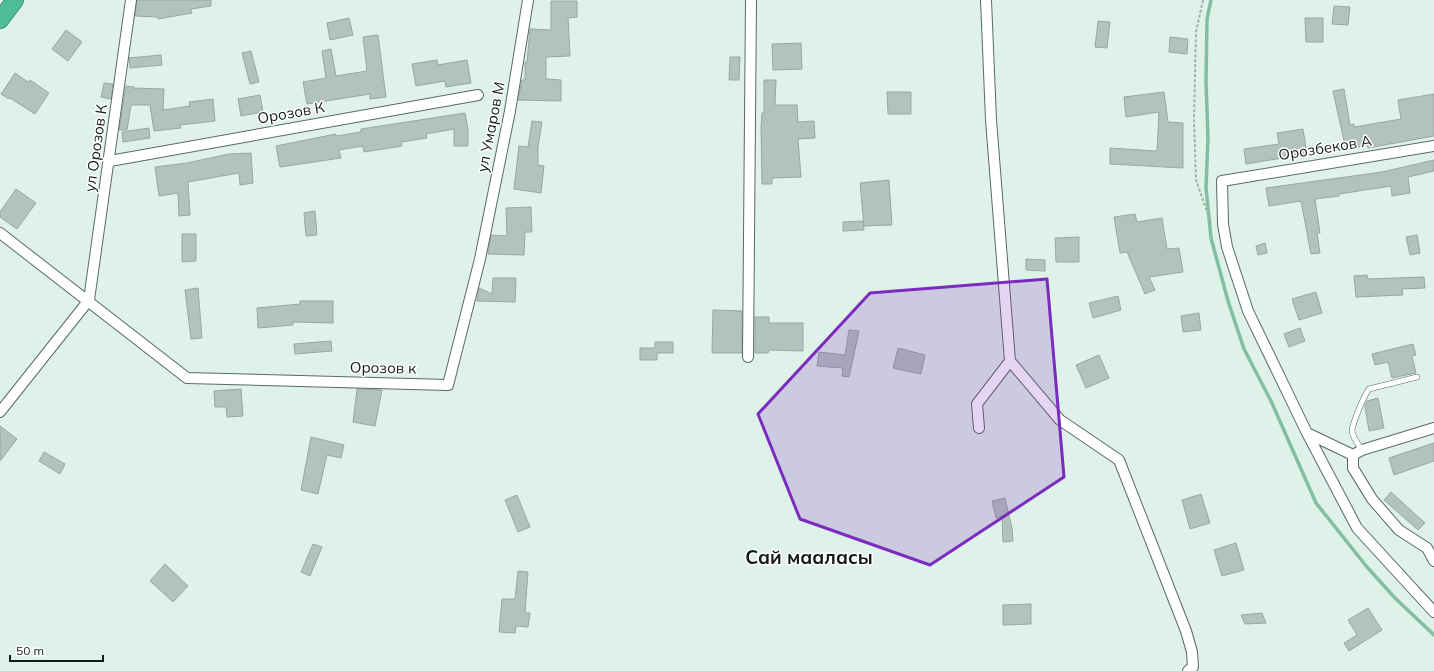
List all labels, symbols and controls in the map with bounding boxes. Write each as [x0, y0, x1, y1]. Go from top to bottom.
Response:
street label: ул Умаров М [472, 80, 509, 174]
street label: Орозов К [256, 97, 326, 128]
street label: ул Орозов К [80, 103, 111, 193]
street label: Орозбеков А [1277, 131, 1373, 164]
street label: Орозов к [350, 357, 417, 378]
district label: Сай мааласы [745, 545, 873, 569]
scale bar [10, 637, 103, 663]
text: 50 m [16, 643, 44, 658]

